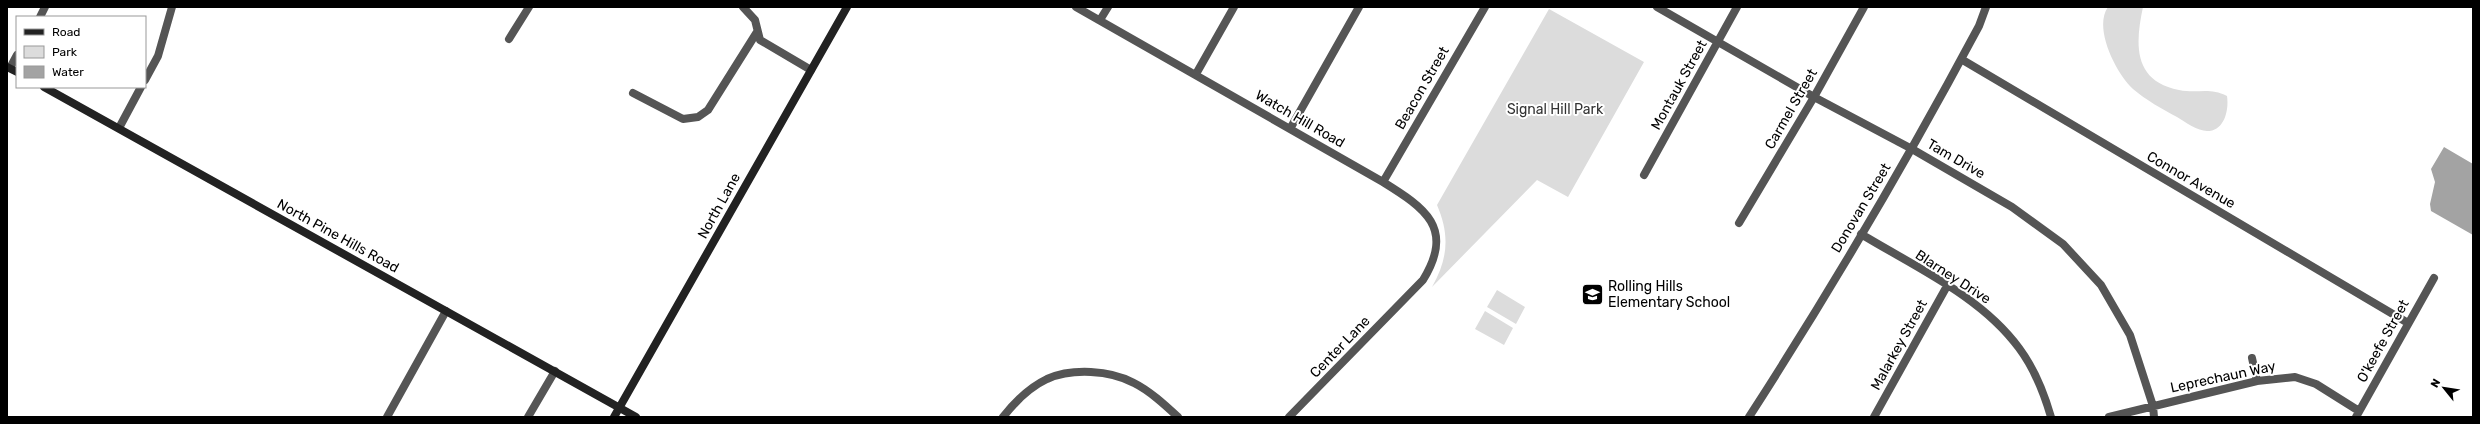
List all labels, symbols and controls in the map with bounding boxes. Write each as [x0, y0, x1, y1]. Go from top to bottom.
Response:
legend [16, 16, 146, 88]
text: Road [52, 25, 80, 39]
street label: Montauk Street [1647, 37, 1711, 133]
street label: Beacon Street [1391, 43, 1453, 133]
text: Park [52, 45, 78, 59]
text: Water [52, 65, 84, 79]
street label: Carmel Street [1761, 65, 1821, 152]
street label: Watch Hill Road [1252, 87, 1348, 151]
park label: Signal Hill Park [1507, 101, 1604, 118]
street label: Tam Drive [1924, 136, 1988, 182]
street label: Connor Avenue [2144, 148, 2238, 212]
street label: Donovan Street [1828, 160, 1895, 256]
street label: North Lane [694, 170, 744, 242]
street label: North Pine Hills Road [274, 195, 402, 277]
street label: Blarney Drive [1912, 246, 1994, 308]
place label: Rolling Hills Elementary School [1608, 278, 1730, 311]
school or university icon: Rolling Hills Elementary School [1579, 281, 1605, 307]
street label: Malarkey Street [1867, 296, 1931, 393]
street label: O'keefe Street [2353, 296, 2413, 385]
street label: Center Lane [1306, 312, 1374, 381]
street label: Leprechaun Way [2169, 357, 2277, 396]
north arrow [2424, 368, 2464, 408]
text: N [2428, 377, 2443, 390]

